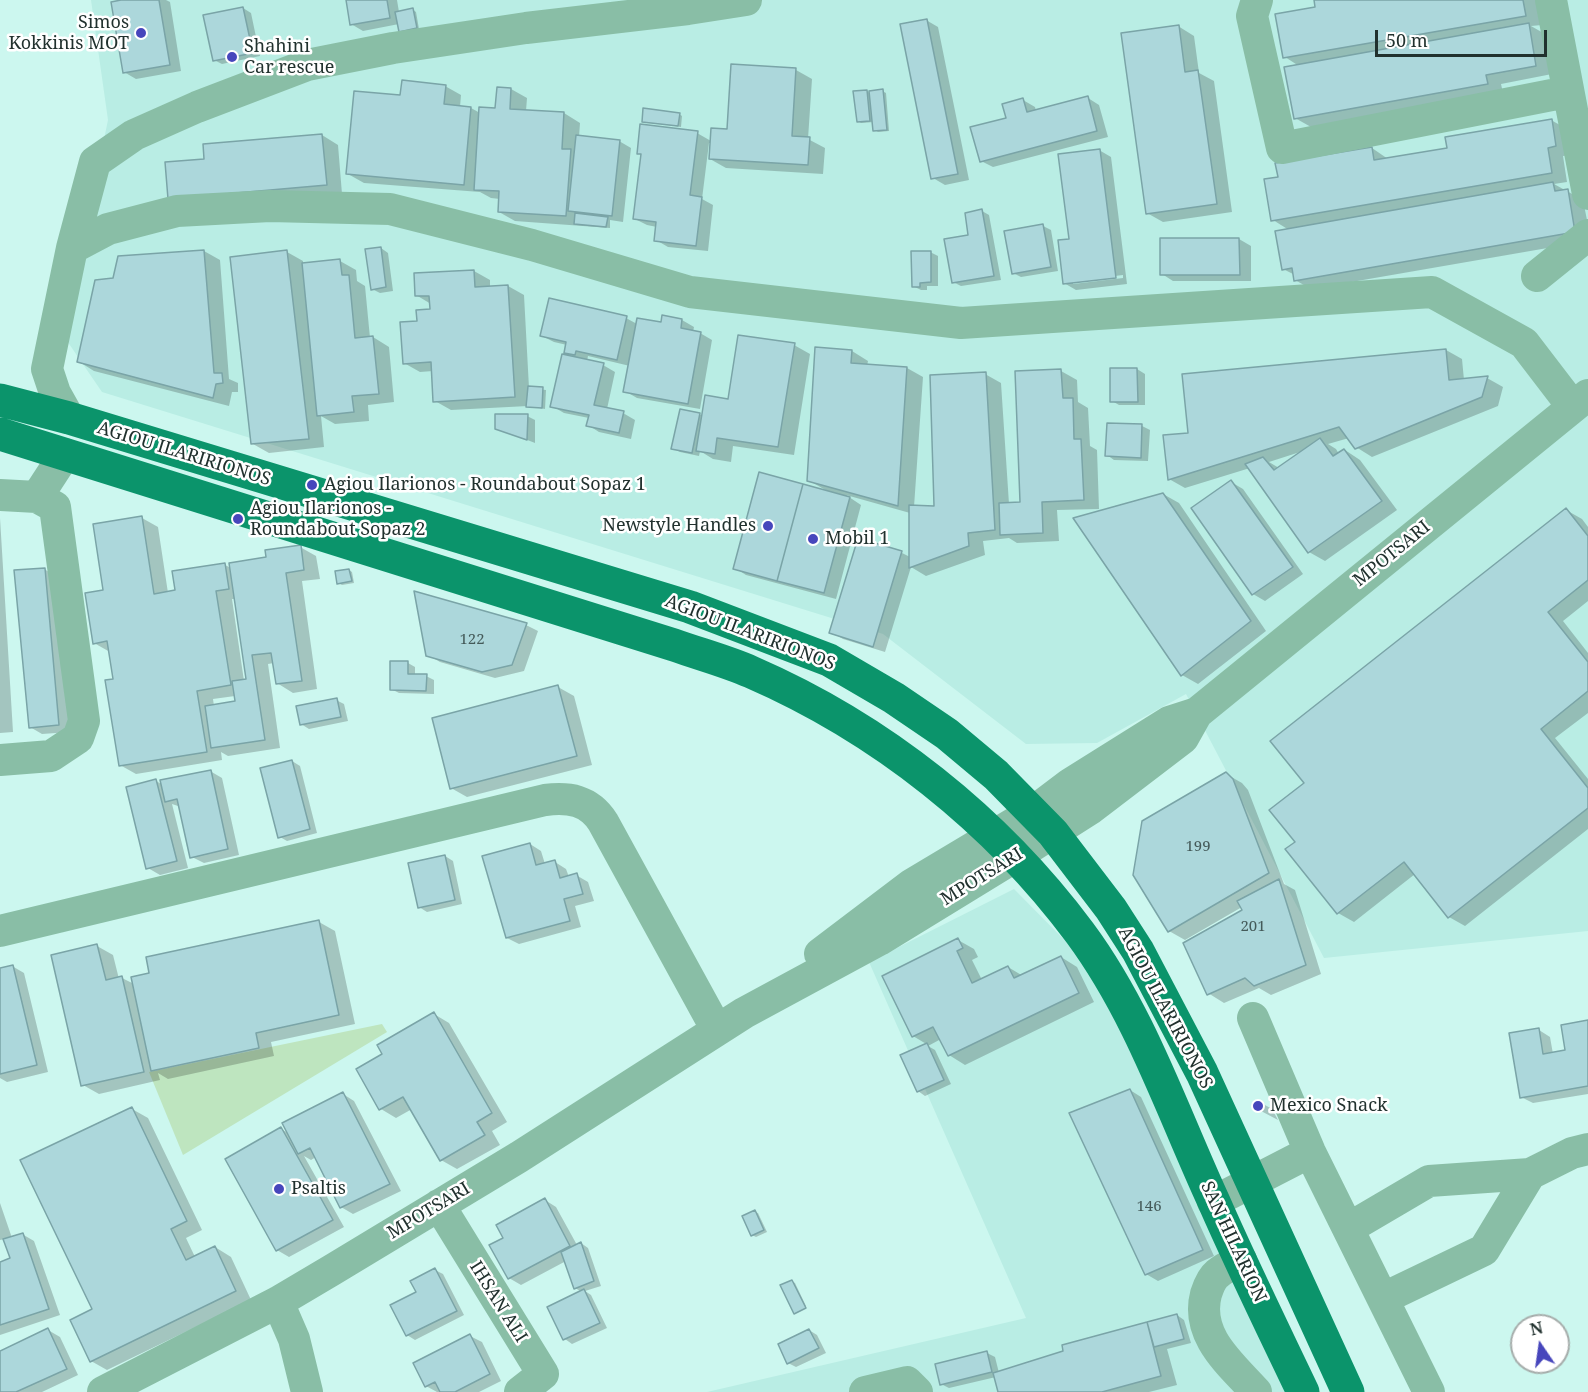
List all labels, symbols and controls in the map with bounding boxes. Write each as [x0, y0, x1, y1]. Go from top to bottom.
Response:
place label: Simos Kokkinis MOT [8, 12, 129, 54]
scale bar [1378, 18, 1550, 56]
marker: Simos Kokkinis MOT [134, 26, 148, 40]
text: 50 m [1386, 28, 1428, 52]
place label: Shahini Car rescue [244, 36, 334, 78]
marker: Shahini Car rescue [225, 50, 239, 64]
street label: AGIOU ILARIRIONOS [95, 417, 273, 491]
place label: Agiou Ilarionos - Roundabout Sopaz 1 [324, 474, 646, 496]
marker: Agiou Ilarionos - Roundabout Sopaz 1 [305, 478, 319, 492]
place label: Agiou Ilarionos - Roundabout Sopaz 2 [250, 498, 426, 540]
marker: Agiou Ilarionos - Roundabout Sopaz 2 [231, 512, 245, 526]
place label: Newstyle Handles [602, 515, 756, 537]
street label: MPOTSARI [1349, 517, 1435, 591]
marker: Newstyle Handles [761, 519, 775, 533]
place label: Mobil 1 [825, 528, 889, 550]
marker: Mobil 1 [806, 532, 820, 546]
street label: AGIOU ILARIRIONOS [662, 591, 838, 675]
house number: 122 [459, 631, 485, 649]
house number: 199 [1185, 838, 1211, 856]
street label: MPOTSARI [937, 843, 1027, 911]
house number: 201 [1240, 918, 1266, 936]
street label: AGIOU ILARIRIONOS [1113, 923, 1217, 1093]
place label: Mexico Snack [1270, 1095, 1388, 1117]
marker: Mexico Snack [1251, 1099, 1265, 1113]
place label: Psaltis [291, 1178, 346, 1200]
street label: MPOTSARI [384, 1178, 474, 1244]
street label: SAN HILARION [1196, 1178, 1270, 1306]
marker: Psaltis [272, 1182, 286, 1196]
house number: 146 [1136, 1198, 1162, 1216]
street label: IHSAN ALI [464, 1257, 532, 1347]
north arrow [1510, 1314, 1570, 1374]
text: N [1528, 1316, 1545, 1341]

